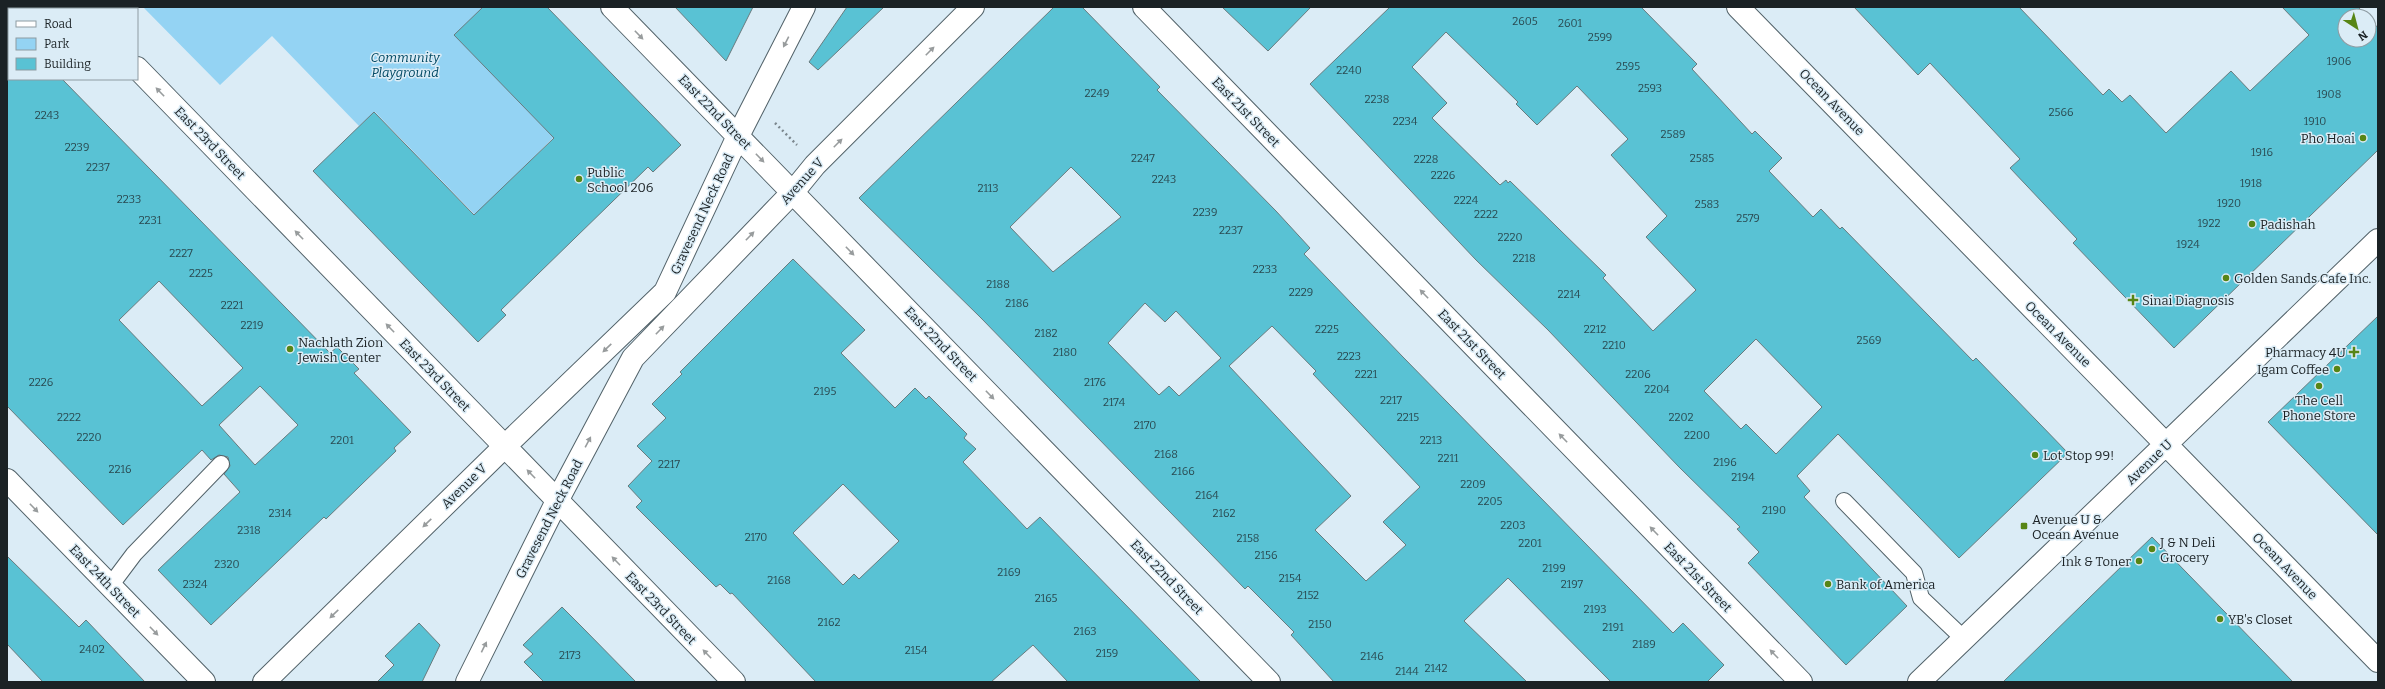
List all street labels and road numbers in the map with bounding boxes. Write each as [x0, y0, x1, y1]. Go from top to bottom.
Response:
street label: Ocean Avenue [1796, 66, 1868, 138]
street label: East 22nd Street [676, 72, 755, 153]
street label: East 21st Street [1209, 74, 1283, 150]
street label: East 23rd Street [172, 104, 249, 183]
street label: Gravesend Neck Road [667, 151, 737, 277]
street label: Avenue V [777, 155, 827, 207]
street label: Ocean Avenue [2022, 298, 2094, 370]
street label: East 22nd Street [902, 304, 981, 385]
street label: East 21st Street [1435, 306, 1509, 382]
street label: East 23rd Street [397, 336, 474, 415]
street label: Avenue U [2123, 436, 2175, 488]
street label: Gravesend Neck Road [512, 457, 586, 581]
street label: Avenue V [438, 461, 490, 511]
street label: Ocean Avenue [2249, 530, 2321, 602]
street label: East 22nd Street [1128, 537, 1207, 618]
street label: East 21st Street [1661, 539, 1735, 615]
street label: East 24th Street [67, 542, 144, 621]
street label: East 23rd Street [623, 569, 700, 648]

